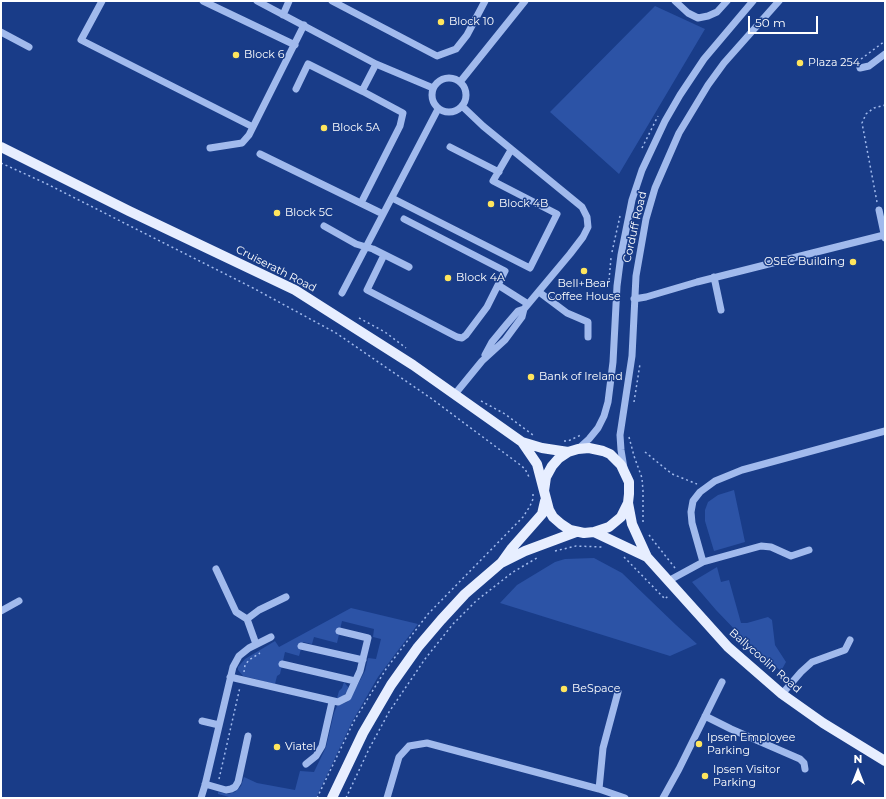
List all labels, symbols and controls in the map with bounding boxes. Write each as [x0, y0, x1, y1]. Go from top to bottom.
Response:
scale bar [750, 8, 820, 34]
place label: Block 10 [449, 15, 494, 29]
text: 50 m [755, 15, 786, 30]
marker: Block 10 [436, 17, 446, 27]
place label: Block 6 [244, 48, 284, 62]
marker: Block 6 [231, 50, 241, 60]
place label: Plaza 254 [808, 56, 860, 70]
marker: Plaza 254 [795, 58, 805, 68]
place label: Block 5A [332, 121, 380, 135]
marker: Block 5A [319, 123, 329, 133]
street label: Corduff Road [620, 190, 650, 264]
place label: Block 4B [499, 197, 548, 211]
marker: Block 4B [486, 199, 496, 209]
place label: Block 5C [285, 206, 333, 220]
marker: Block 5C [272, 208, 282, 218]
street label: Cruiserath Road [234, 243, 318, 295]
place label: OSEC Building [764, 255, 845, 269]
marker: OSEC Building [848, 257, 858, 267]
marker: Bell+Bear Coffee House [579, 266, 589, 276]
place label: Block 4A [456, 271, 505, 285]
marker: Block 4A [443, 273, 453, 283]
place label: Bell+Bear Coffee House [547, 277, 621, 303]
place label: Bank of Ireland [539, 370, 623, 384]
marker: Bank of Ireland [526, 372, 536, 382]
street label: Ballycoolin Road [726, 626, 804, 696]
place label: BeSpace [572, 682, 620, 696]
marker: BeSpace [559, 684, 569, 694]
place label: Ipsen Employee Parking [707, 731, 795, 757]
marker: Ipsen Employee Parking [694, 739, 704, 749]
place label: Viatel [285, 740, 316, 754]
marker: Viatel [272, 742, 282, 752]
north arrow [838, 751, 878, 791]
text: N [854, 752, 862, 766]
place label: Ipsen Visitor Parking [713, 763, 780, 789]
marker: Ipsen Visitor Parking [700, 771, 710, 781]

